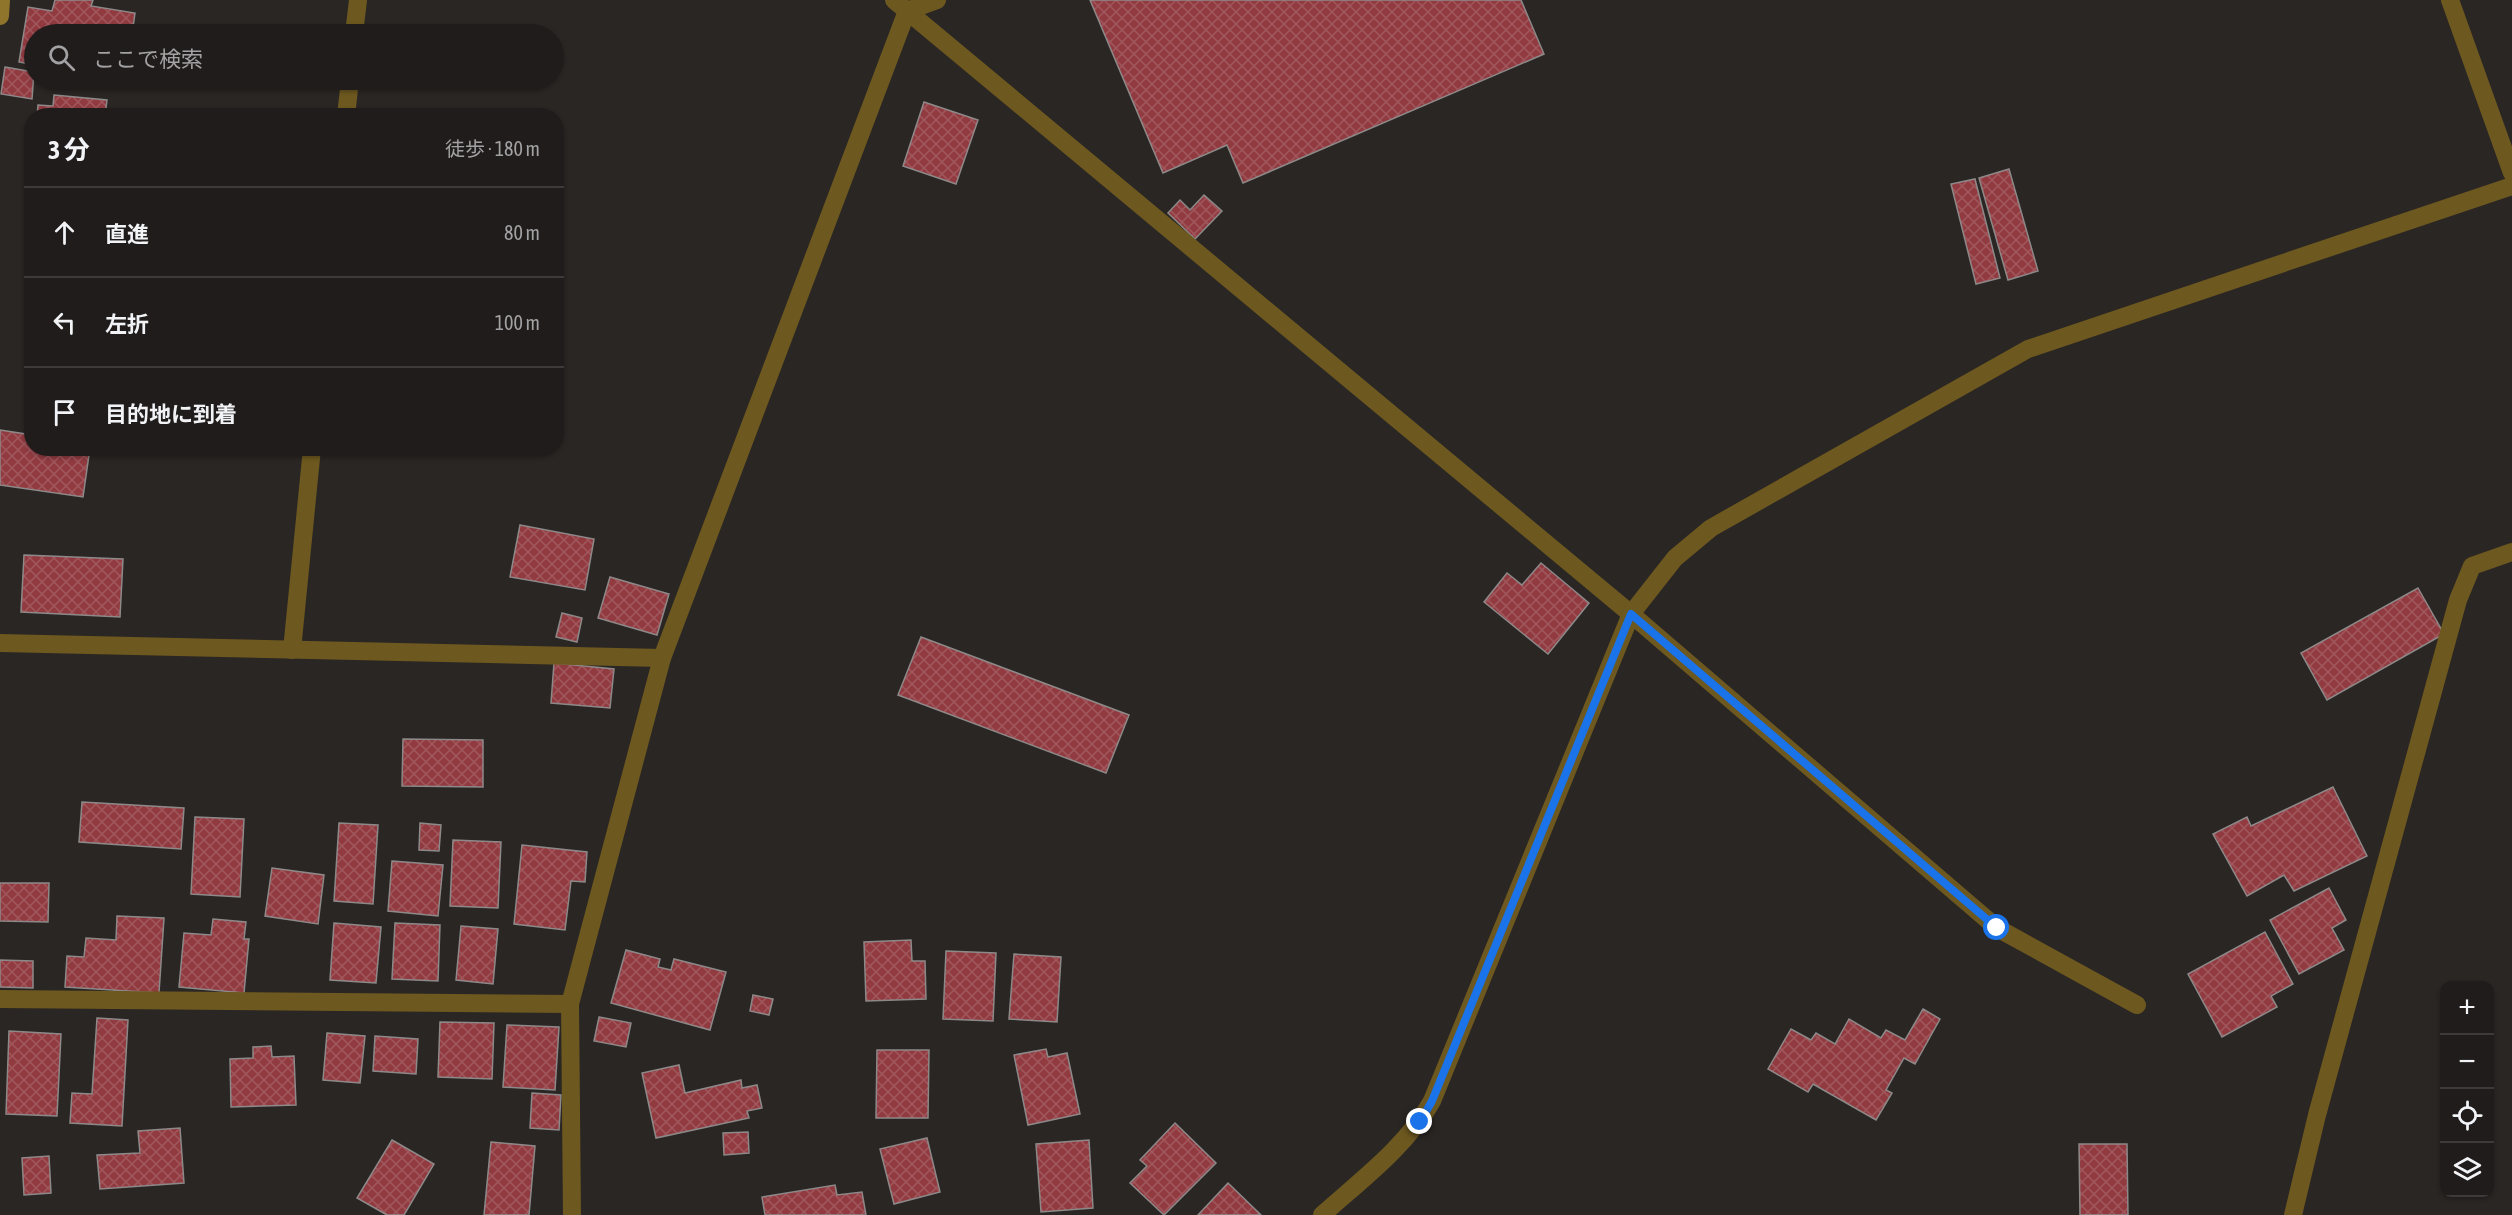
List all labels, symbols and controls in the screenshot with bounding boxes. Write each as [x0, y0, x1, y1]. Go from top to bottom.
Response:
search box [24, 24, 564, 90]
icon: search [45, 41, 78, 74]
text: ここで検索 [93, 46, 203, 72]
text: 3 分 [48, 135, 90, 165]
text: 徒歩 · 180 m [445, 137, 540, 160]
icon: ahead [48, 216, 81, 249]
text: 直進 [105, 221, 149, 247]
text: 80 m [504, 221, 540, 244]
icon: left [48, 306, 81, 339]
text: 左折 [105, 311, 149, 337]
text: 100 m [495, 311, 540, 334]
icon: arrive [48, 396, 81, 429]
text: 目的地に到着 [105, 401, 237, 427]
route start [1983, 914, 2009, 940]
map controls [2440, 981, 2494, 1197]
button: + [2440, 981, 2494, 1035]
button: − [2440, 1035, 2494, 1089]
button: locate [2440, 1089, 2494, 1143]
route end [1406, 1108, 1432, 1134]
button: layers [2440, 1143, 2494, 1197]

